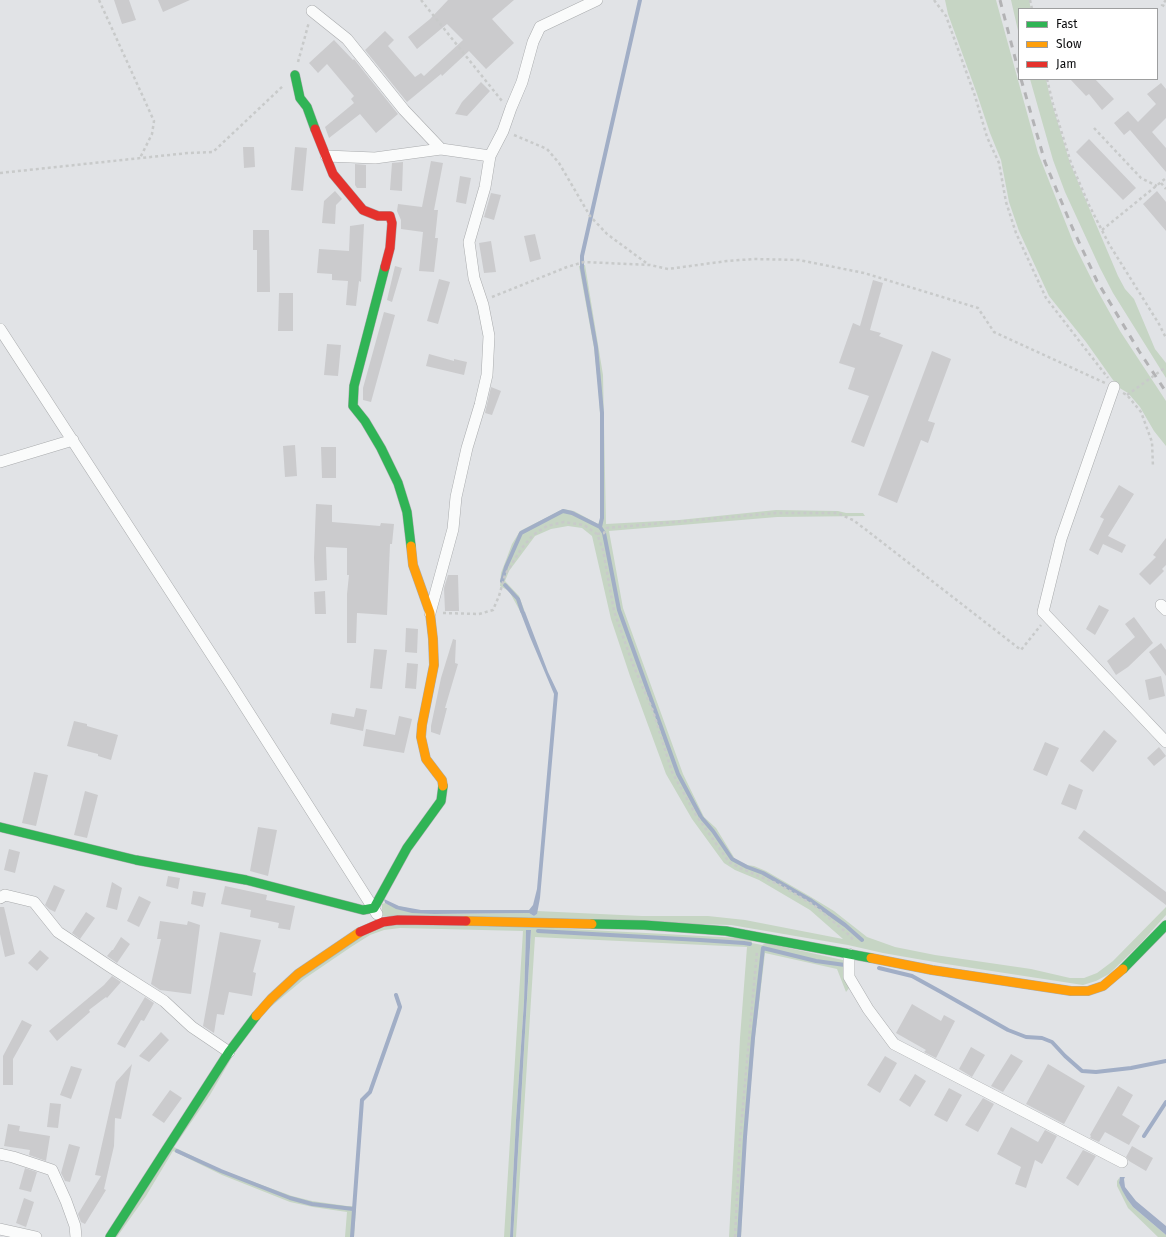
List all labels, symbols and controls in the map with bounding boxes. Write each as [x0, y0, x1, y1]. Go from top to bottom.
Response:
legend [1018, 8, 1158, 80]
text: Fast [1056, 17, 1078, 31]
text: Slow [1056, 37, 1082, 51]
text: Jam [1056, 57, 1076, 71]

